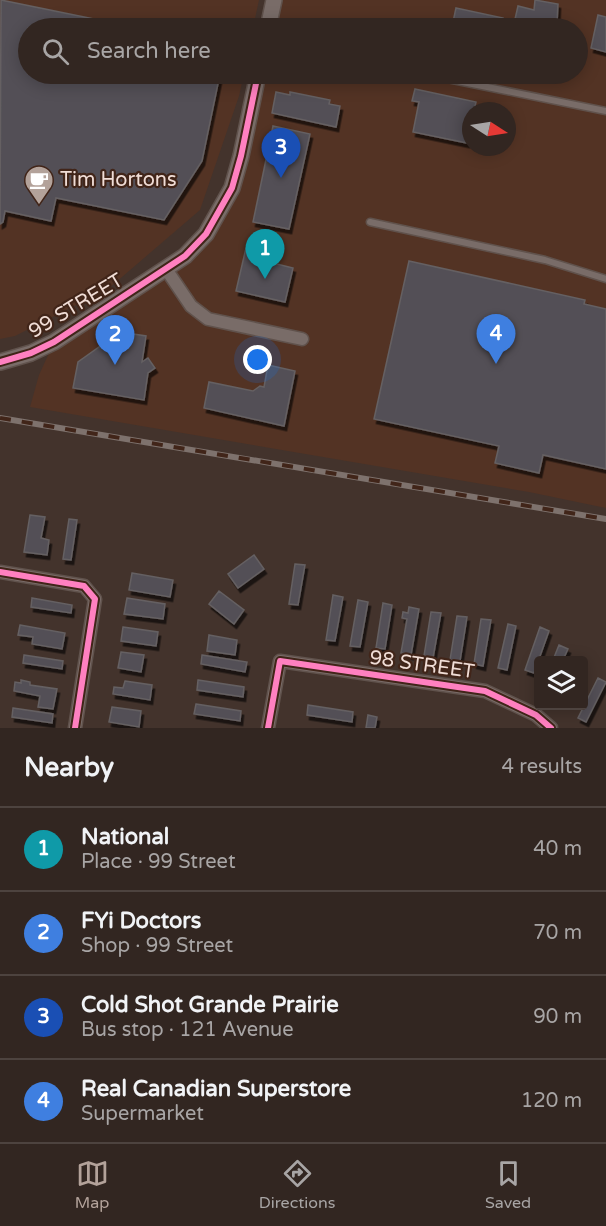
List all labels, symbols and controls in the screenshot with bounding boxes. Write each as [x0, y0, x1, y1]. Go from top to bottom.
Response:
search box [18, 18, 588, 84]
icon: search [39, 35, 72, 68]
text: Search here [87, 38, 211, 64]
north arrow [462, 102, 516, 156]
pin: 3 [262, 128, 300, 178]
cafe icon: Tim Hortons [23, 164, 55, 206]
place label: Tim Hortons [60, 168, 177, 192]
pin: 1 [246, 230, 284, 279]
street label: 99 STREET [24, 268, 128, 344]
pin: 4 [476, 314, 516, 364]
pin: 2 [96, 316, 134, 365]
your location [243, 345, 272, 374]
street label: 98 STREET [368, 646, 476, 684]
map controls [534, 656, 588, 710]
button: layers [534, 656, 588, 710]
text: Nearby [24, 752, 114, 783]
text: 4 results [502, 755, 582, 779]
text: National [81, 824, 169, 850]
text: 1 [37, 837, 50, 861]
text: 40 m [533, 837, 582, 861]
text: Place · 99 Street [81, 850, 236, 874]
text: FYi Doctors [81, 908, 201, 934]
text: 2 [37, 921, 50, 945]
text: 70 m [533, 921, 582, 945]
text: Shop · 99 Street [81, 934, 233, 958]
text: Cold Shot Grande Prairie [81, 992, 339, 1018]
text: 3 [37, 1005, 50, 1029]
text: 90 m [533, 1005, 582, 1029]
text: Bus stop · 121 Avenue [81, 1018, 294, 1042]
text: Real Canadian Superstore [81, 1076, 351, 1102]
text: 4 [37, 1089, 50, 1113]
text: 120 m [521, 1089, 582, 1113]
text: Supermarket [81, 1102, 204, 1126]
tab: Map [75, 1157, 109, 1213]
tab: Directions [259, 1157, 335, 1213]
tab: Saved [485, 1157, 531, 1213]

